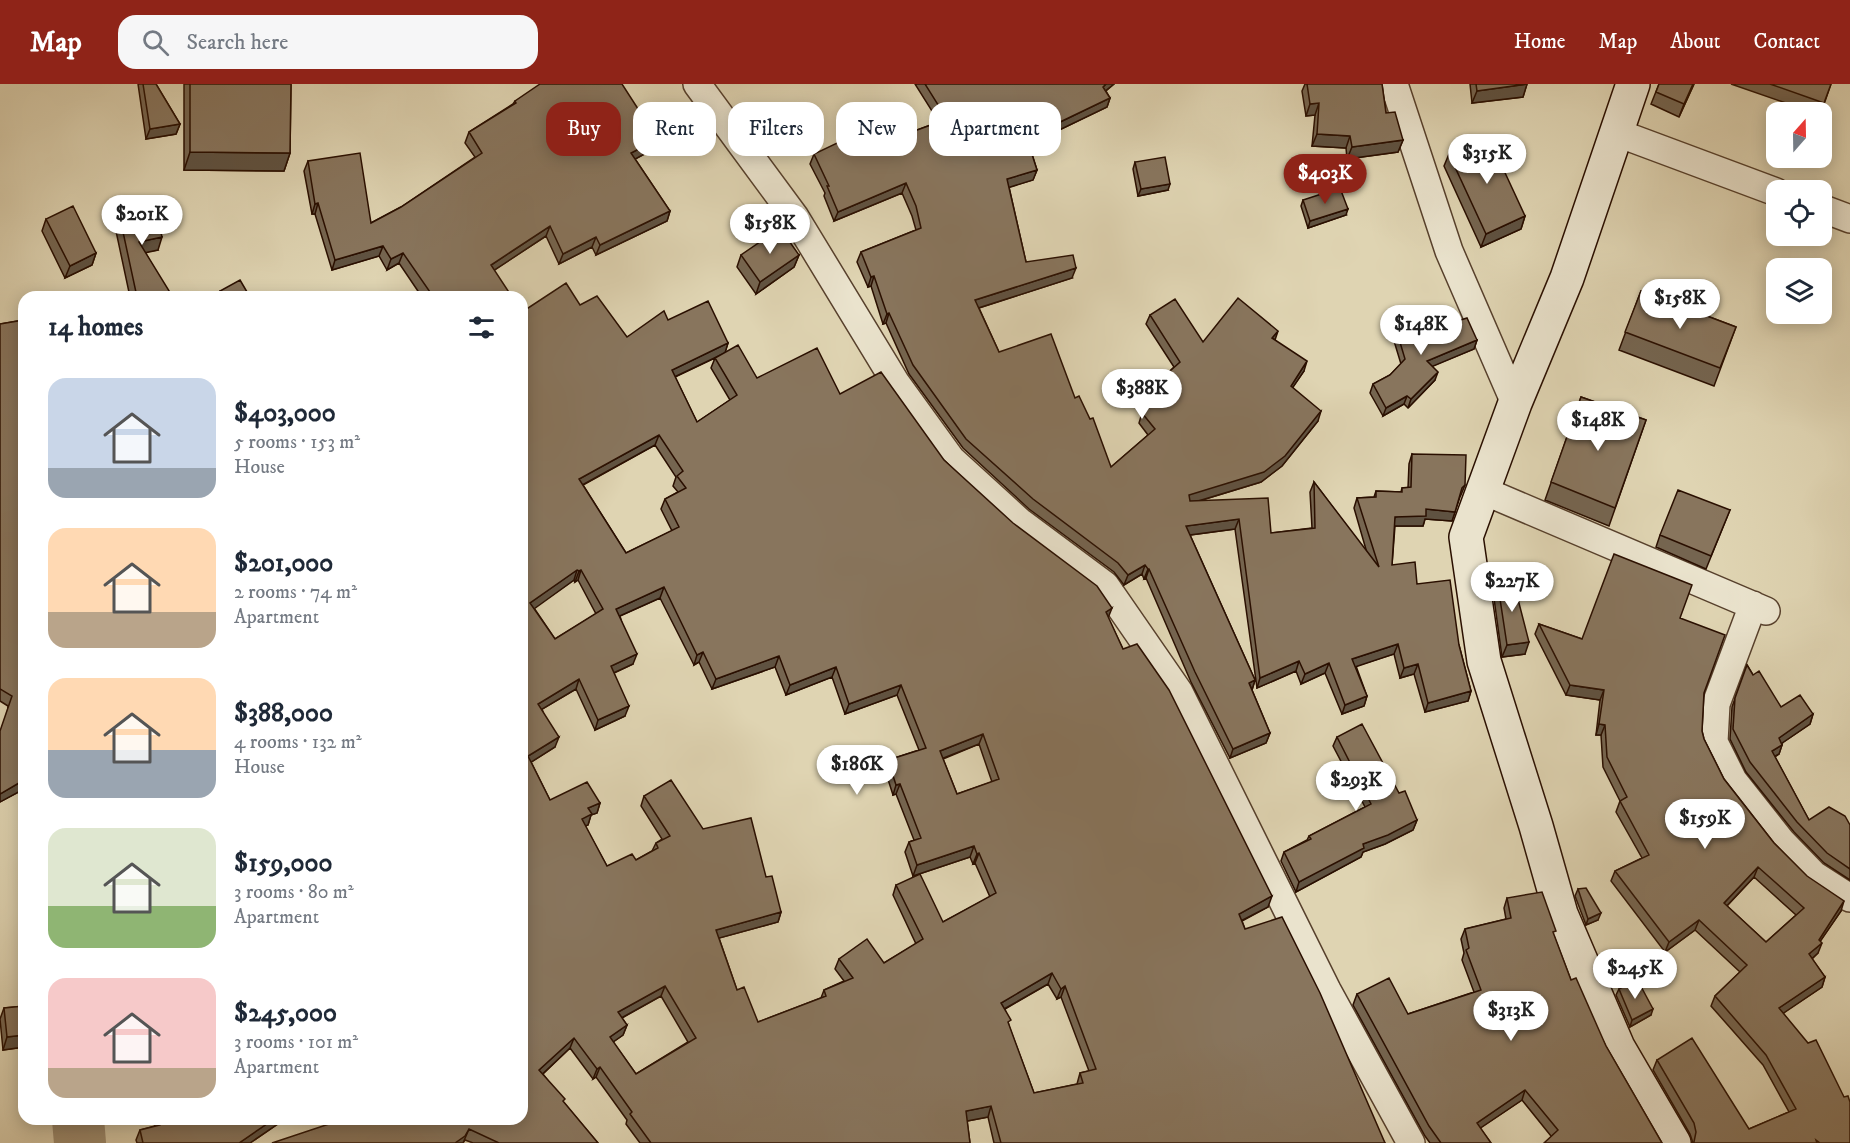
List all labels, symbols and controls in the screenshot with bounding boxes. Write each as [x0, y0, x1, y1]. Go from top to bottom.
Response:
search box [118, 15, 538, 69]
text: Map [30, 25, 82, 60]
icon: search [139, 26, 172, 59]
text: Search here [187, 29, 288, 56]
text: Home [1514, 29, 1566, 55]
text: Map [1599, 29, 1637, 55]
text: About [1670, 29, 1721, 55]
text: Contact [1754, 29, 1820, 55]
chip: Buy [546, 102, 621, 156]
chip: Rent [633, 102, 716, 156]
chip: Filters [728, 102, 824, 156]
chip: New [836, 102, 917, 156]
chip: Apartment [929, 102, 1061, 156]
north arrow [1766, 102, 1832, 168]
map controls [1766, 102, 1832, 324]
pin: $315K [1445, 134, 1529, 185]
text: $315K [1462, 141, 1512, 166]
pin: $403K [1283, 154, 1367, 205]
text: $403K [1298, 161, 1352, 186]
button: locate [1766, 180, 1832, 246]
pin: $201K [100, 195, 184, 246]
text: $201K [116, 202, 168, 227]
pin: $158K [728, 204, 812, 255]
text: $158K [744, 211, 796, 236]
button: layers [1766, 258, 1832, 324]
pin: $158K [1638, 279, 1722, 330]
text: $158K [1654, 286, 1706, 311]
pin: $148K [1379, 305, 1463, 356]
text: 14 homes [48, 311, 143, 344]
icon: filters [465, 311, 498, 344]
text: $148K [1394, 312, 1448, 337]
pin: $388K [1100, 369, 1184, 420]
text: $388K [1116, 376, 1168, 401]
text: $403,000 [234, 397, 336, 430]
pin: $148K [1556, 401, 1640, 452]
icon: home [96, 402, 168, 474]
text: $148K [1571, 408, 1625, 433]
text: 5 rooms · 153 m² [234, 430, 360, 455]
text: House [234, 455, 285, 480]
text: $201,000 [234, 547, 333, 580]
icon: home [96, 552, 168, 624]
pin: $227K [1470, 562, 1554, 613]
text: $227K [1485, 569, 1539, 594]
text: 2 rooms · 74 m² [234, 580, 357, 605]
text: Apartment [234, 605, 319, 630]
text: $388,000 [234, 697, 333, 730]
icon: home [96, 702, 168, 774]
text: 4 rooms · 132 m² [234, 730, 362, 755]
pin: $186K [815, 745, 899, 796]
text: $186K [831, 752, 883, 777]
text: House [234, 755, 285, 780]
pin: $293K [1314, 761, 1398, 812]
text: $293K [1330, 768, 1382, 793]
pin: $159K [1663, 799, 1747, 850]
text: $159K [1679, 806, 1731, 831]
text: $159,000 [234, 847, 332, 880]
icon: home [96, 852, 168, 924]
text: 3 rooms · 80 m² [234, 880, 354, 905]
text: Apartment [234, 905, 319, 930]
pin: $245K [1593, 949, 1677, 1000]
text: $245K [1607, 956, 1663, 981]
pin: $313K [1469, 991, 1553, 1042]
text: $245,000 [234, 997, 337, 1030]
text: $313K [1487, 998, 1535, 1023]
icon: home [96, 1002, 168, 1074]
text: 3 rooms · 101 m² [234, 1030, 358, 1055]
text: Apartment [234, 1055, 319, 1080]

